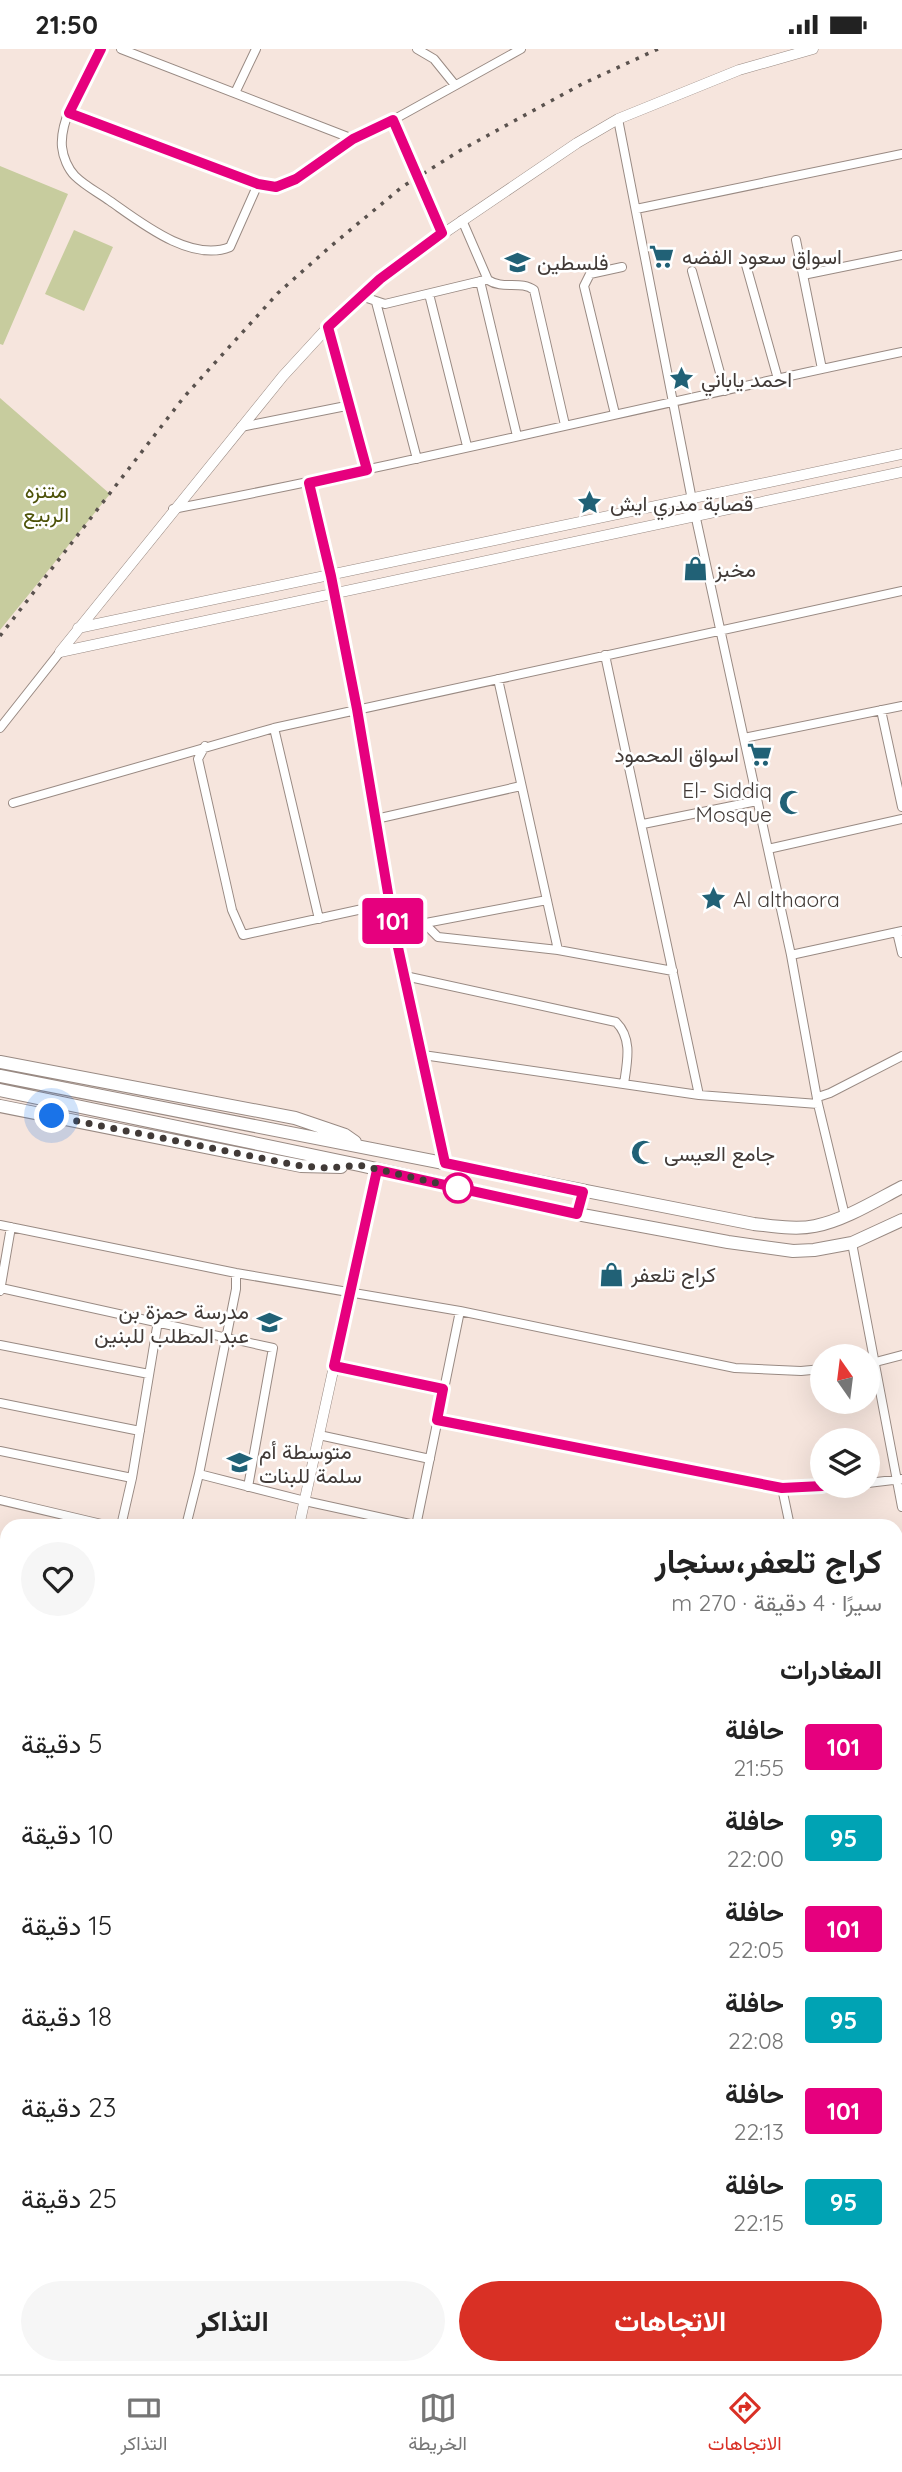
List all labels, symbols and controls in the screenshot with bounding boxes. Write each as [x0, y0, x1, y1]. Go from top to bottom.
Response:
text: 21:50 [35, 8, 98, 41]
supermarket icon: اسواق سعود الفضه [648, 242, 676, 270]
place label: اسواق سعود الفضه [682, 243, 842, 270]
school or university icon: فلسطين [503, 248, 531, 276]
place label: فلسطين [537, 249, 609, 275]
place icon: احمد ياباني [667, 365, 695, 393]
place label: احمد ياباني [701, 366, 792, 397]
park label: متنزه الربيع [23, 477, 69, 529]
place icon: قصابة مدري ايش [576, 489, 604, 517]
place label: قصابة مدري ايش [610, 490, 753, 521]
shop icon: مخبز [681, 555, 709, 583]
place label: مخبز [714, 556, 756, 583]
supermarket icon: اسواق المحمود [745, 740, 773, 768]
place label: اسواق المحمود [614, 741, 739, 768]
place label: El- Siddiq Mosque [682, 777, 772, 827]
mosque icon: El- Siddiq Mosque [778, 788, 806, 816]
place icon: Al althaora [699, 885, 727, 913]
place label: Al althaora [733, 886, 840, 912]
line badge: 101 [353, 898, 433, 944]
text: 101 [376, 906, 410, 936]
your location [34, 1098, 69, 1133]
mosque icon: جامع العيسى [630, 1139, 658, 1167]
place label: جامع العيسى [664, 1140, 775, 1168]
unlabelled marker [443, 1173, 473, 1203]
shop icon: كراج تلعفر [597, 1260, 625, 1288]
place label: كراج تلعفر [630, 1261, 716, 1289]
place label: مدرسة حمزة بن عبد المطلب للبنين [94, 1298, 249, 1348]
school or university icon: مدرسة حمزة بن عبد المطلب للبنين [255, 1309, 283, 1337]
north arrow [810, 1344, 880, 1414]
map controls [810, 1344, 880, 1498]
button: layers [810, 1428, 880, 1498]
place label: متوسطة أم سلمة للبنات [259, 1438, 362, 1488]
school or university icon: متوسطة أم سلمة للبنات [225, 1449, 253, 1477]
text: كراج تلعفر،سنجار [655, 1540, 882, 1581]
button: heart [21, 1542, 95, 1616]
text: سيرًا · 4 دقيقة · 270 m [671, 1588, 882, 1617]
text: المغادرات [780, 1653, 882, 1686]
text: حافلة [725, 1713, 784, 1746]
text: 5 دقيقة [21, 1727, 102, 1760]
text: 101 [827, 1732, 860, 1762]
text: 21:55 [733, 1753, 784, 1782]
text: حافلة [725, 1804, 784, 1837]
text: 10 دقيقة [21, 1818, 113, 1851]
text: 95 [830, 1823, 857, 1853]
text: 22:00 [727, 1844, 784, 1873]
text: حافلة [725, 1895, 784, 1928]
text: 15 دقيقة [21, 1909, 112, 1942]
text: 101 [827, 1914, 860, 1944]
text: 22:05 [728, 1935, 784, 1964]
text: حافلة [725, 1986, 784, 2019]
text: 18 دقيقة [21, 2000, 112, 2033]
text: 95 [830, 2005, 857, 2035]
text: 22:08 [728, 2026, 784, 2055]
text: حافلة [725, 2077, 784, 2110]
text: 23 دقيقة [21, 2091, 116, 2124]
text: 101 [827, 2096, 860, 2126]
text: 22:13 [734, 2117, 784, 2146]
text: حافلة [725, 2168, 784, 2201]
text: 25 دقيقة [21, 2182, 117, 2215]
text: 95 [830, 2187, 857, 2217]
text: 22:15 [733, 2208, 784, 2237]
button: التذاكر [21, 2281, 445, 2361]
button: الاتجاهات [459, 2281, 882, 2361]
tab: التذاكر [120, 2389, 167, 2460]
tab: الخريطة [408, 2389, 467, 2460]
tab: الاتجاهات [708, 2389, 782, 2460]

